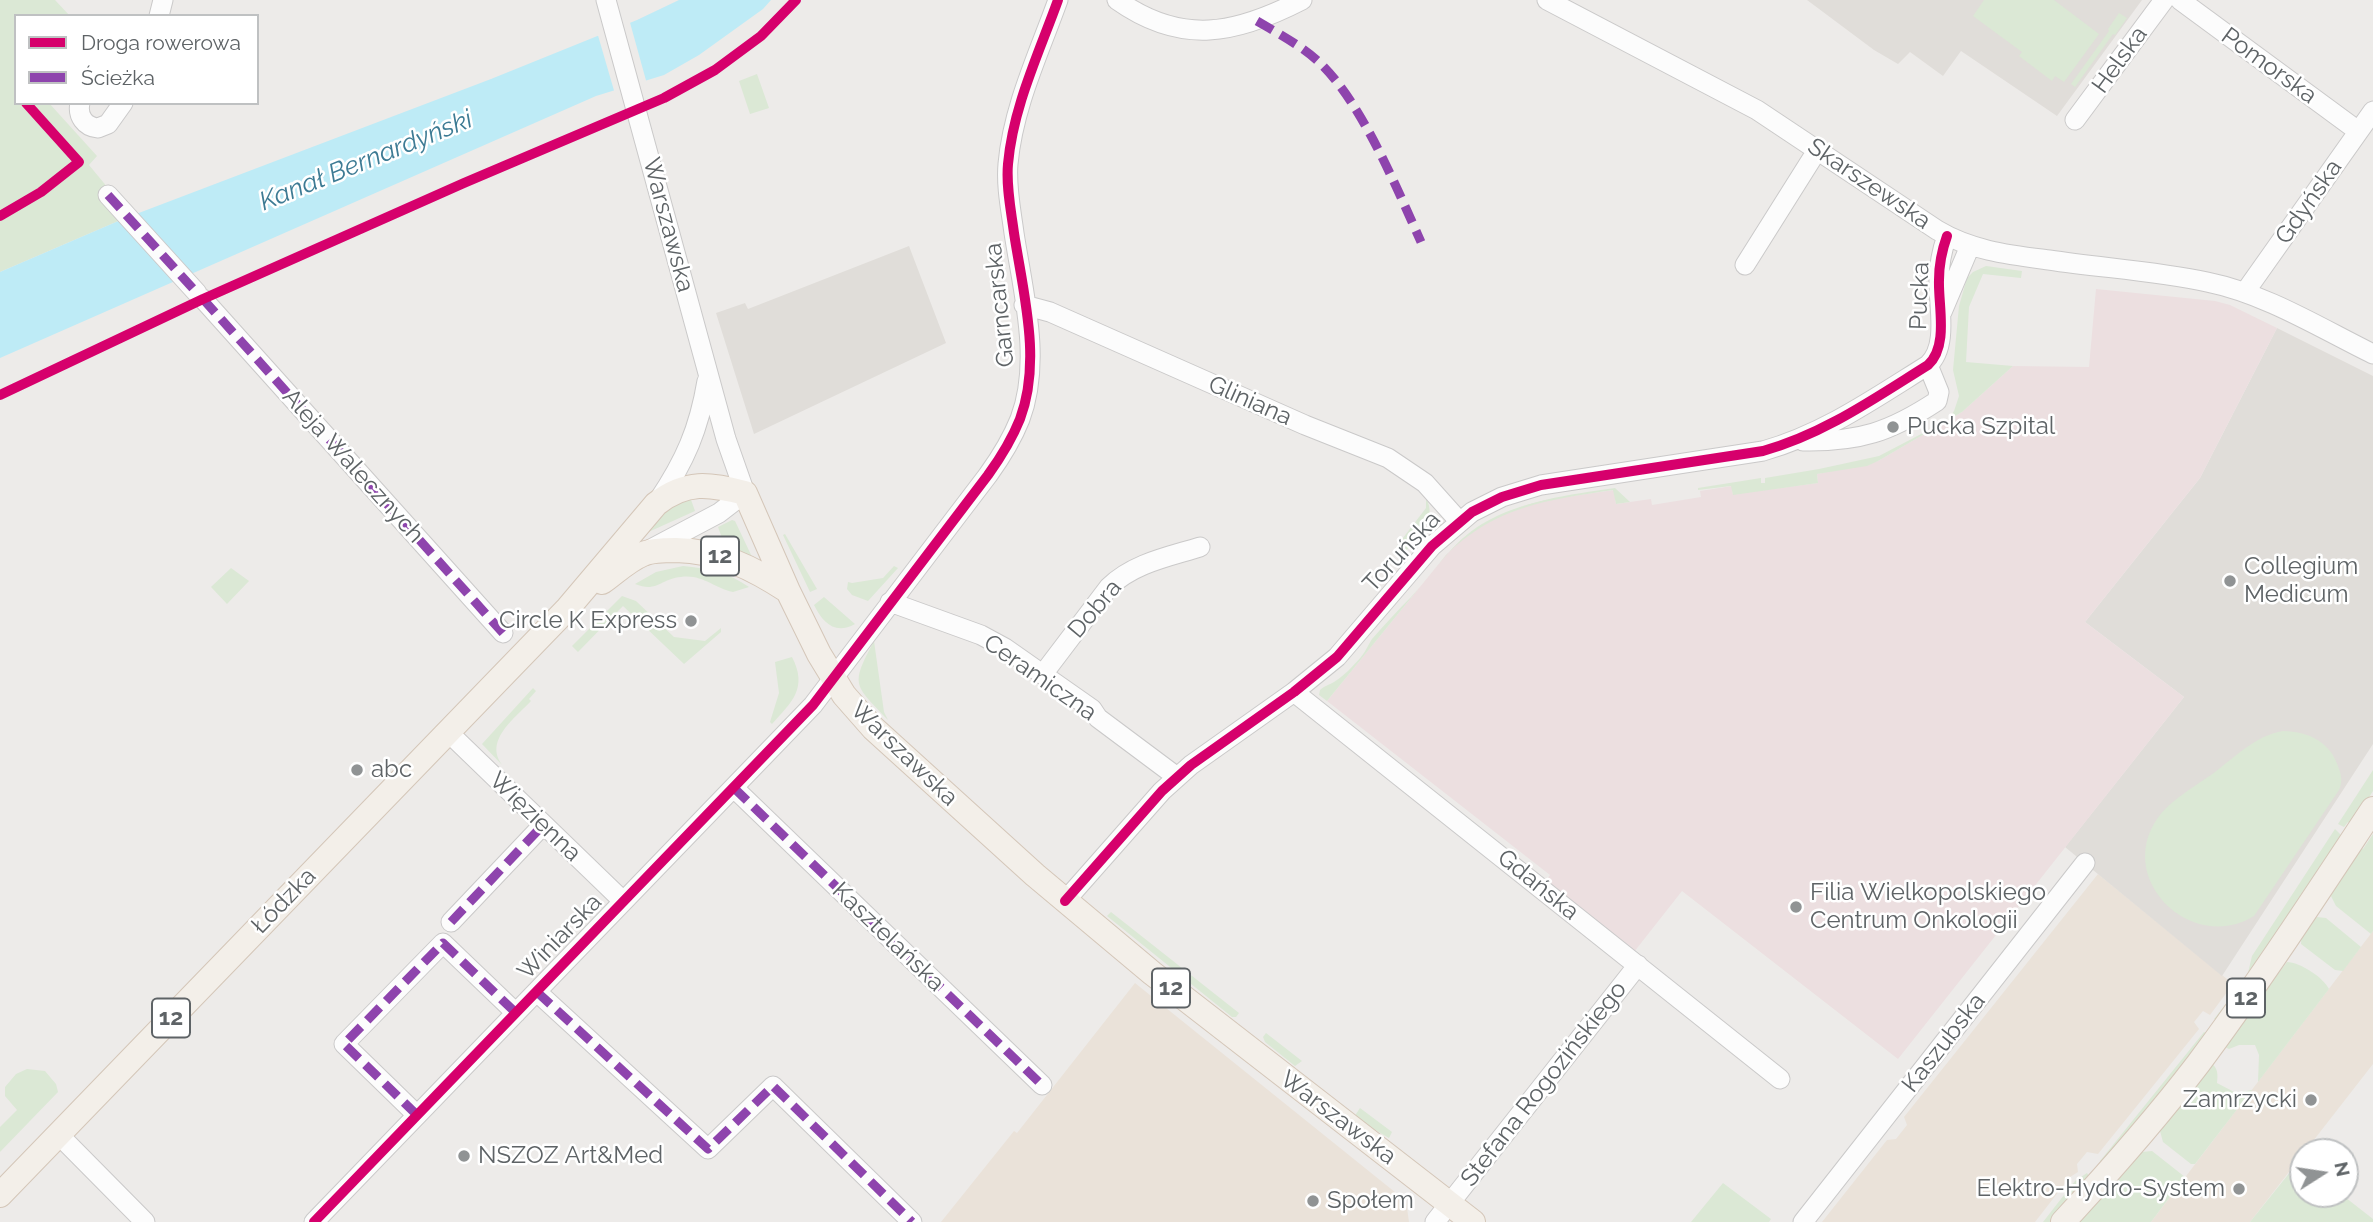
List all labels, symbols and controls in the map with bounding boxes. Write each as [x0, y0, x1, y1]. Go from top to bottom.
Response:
legend [14, 14, 259, 105]
street label: Helska [2086, 21, 2154, 99]
street label: Pomorska [2216, 22, 2322, 110]
text: Droga rowerowa [81, 30, 241, 55]
text: Ścieżka [81, 65, 155, 90]
water label: Kanał Bernardyński [255, 104, 477, 218]
street label: Skarszewska [1802, 132, 1936, 236]
street label: Gdyńska [2270, 154, 2348, 250]
street label: Warszawska [636, 155, 700, 295]
street label: Garncarska [979, 241, 1021, 369]
street label: Pucka [1904, 261, 1936, 331]
street label: Gliniana [1204, 370, 1296, 432]
street label: Aleja Walecznych [276, 383, 430, 549]
place label: Pucka Szpital [1907, 413, 2055, 441]
marker: Pucka Szpital [1885, 419, 1901, 435]
street label: Toruńska [1357, 506, 1447, 598]
road number: 12 [701, 536, 739, 576]
place label: Collegium Medicum [2244, 553, 2358, 609]
marker: Collegium Medicum [2222, 573, 2238, 589]
street label: Dobra [1062, 574, 1128, 644]
place label: Circle K Express [499, 607, 677, 635]
marker: Circle K Express [683, 613, 699, 629]
street label: Ceramiczna [978, 629, 1102, 727]
street label: Warszawska [844, 696, 964, 812]
place label: abc [371, 756, 412, 784]
marker: abc [349, 762, 365, 778]
street label: Więzienna [483, 766, 587, 868]
street label: Gdańska [1491, 843, 1585, 927]
street label: Łódzka [246, 862, 322, 940]
street label: Kasztelańska [826, 876, 950, 998]
place label: Filia Wielkopolskiego Centrum Onkologii [1810, 879, 2046, 935]
street label: Winiarska [512, 888, 608, 986]
marker: Filia Wielkopolskiego Centrum Onkologii [1788, 899, 1804, 915]
road number: 12 [1152, 968, 1190, 1007]
street label: Stefana Rogozińskiego [1455, 976, 1633, 1192]
road number: 12 [2227, 979, 2265, 1018]
street label: Kaszubska [1896, 988, 1992, 1098]
road number: 12 [152, 998, 190, 1037]
street label: Warszawska [1274, 1065, 1402, 1171]
place label: Zamrzycki [2183, 1086, 2297, 1114]
marker: Zamrzycki [2303, 1092, 2319, 1108]
north arrow [2289, 1138, 2359, 1208]
place label: NSZOZ Art&Med [478, 1142, 663, 1170]
marker: NSZOZ Art&Med [456, 1148, 472, 1164]
text: N [2330, 1160, 2355, 1178]
place label: Elektro-Hydro-System [1976, 1175, 2225, 1203]
marker: Elektro-Hydro-System [2231, 1181, 2247, 1197]
place label: Społem [1327, 1187, 1414, 1215]
marker: Społem [1305, 1193, 1321, 1209]

